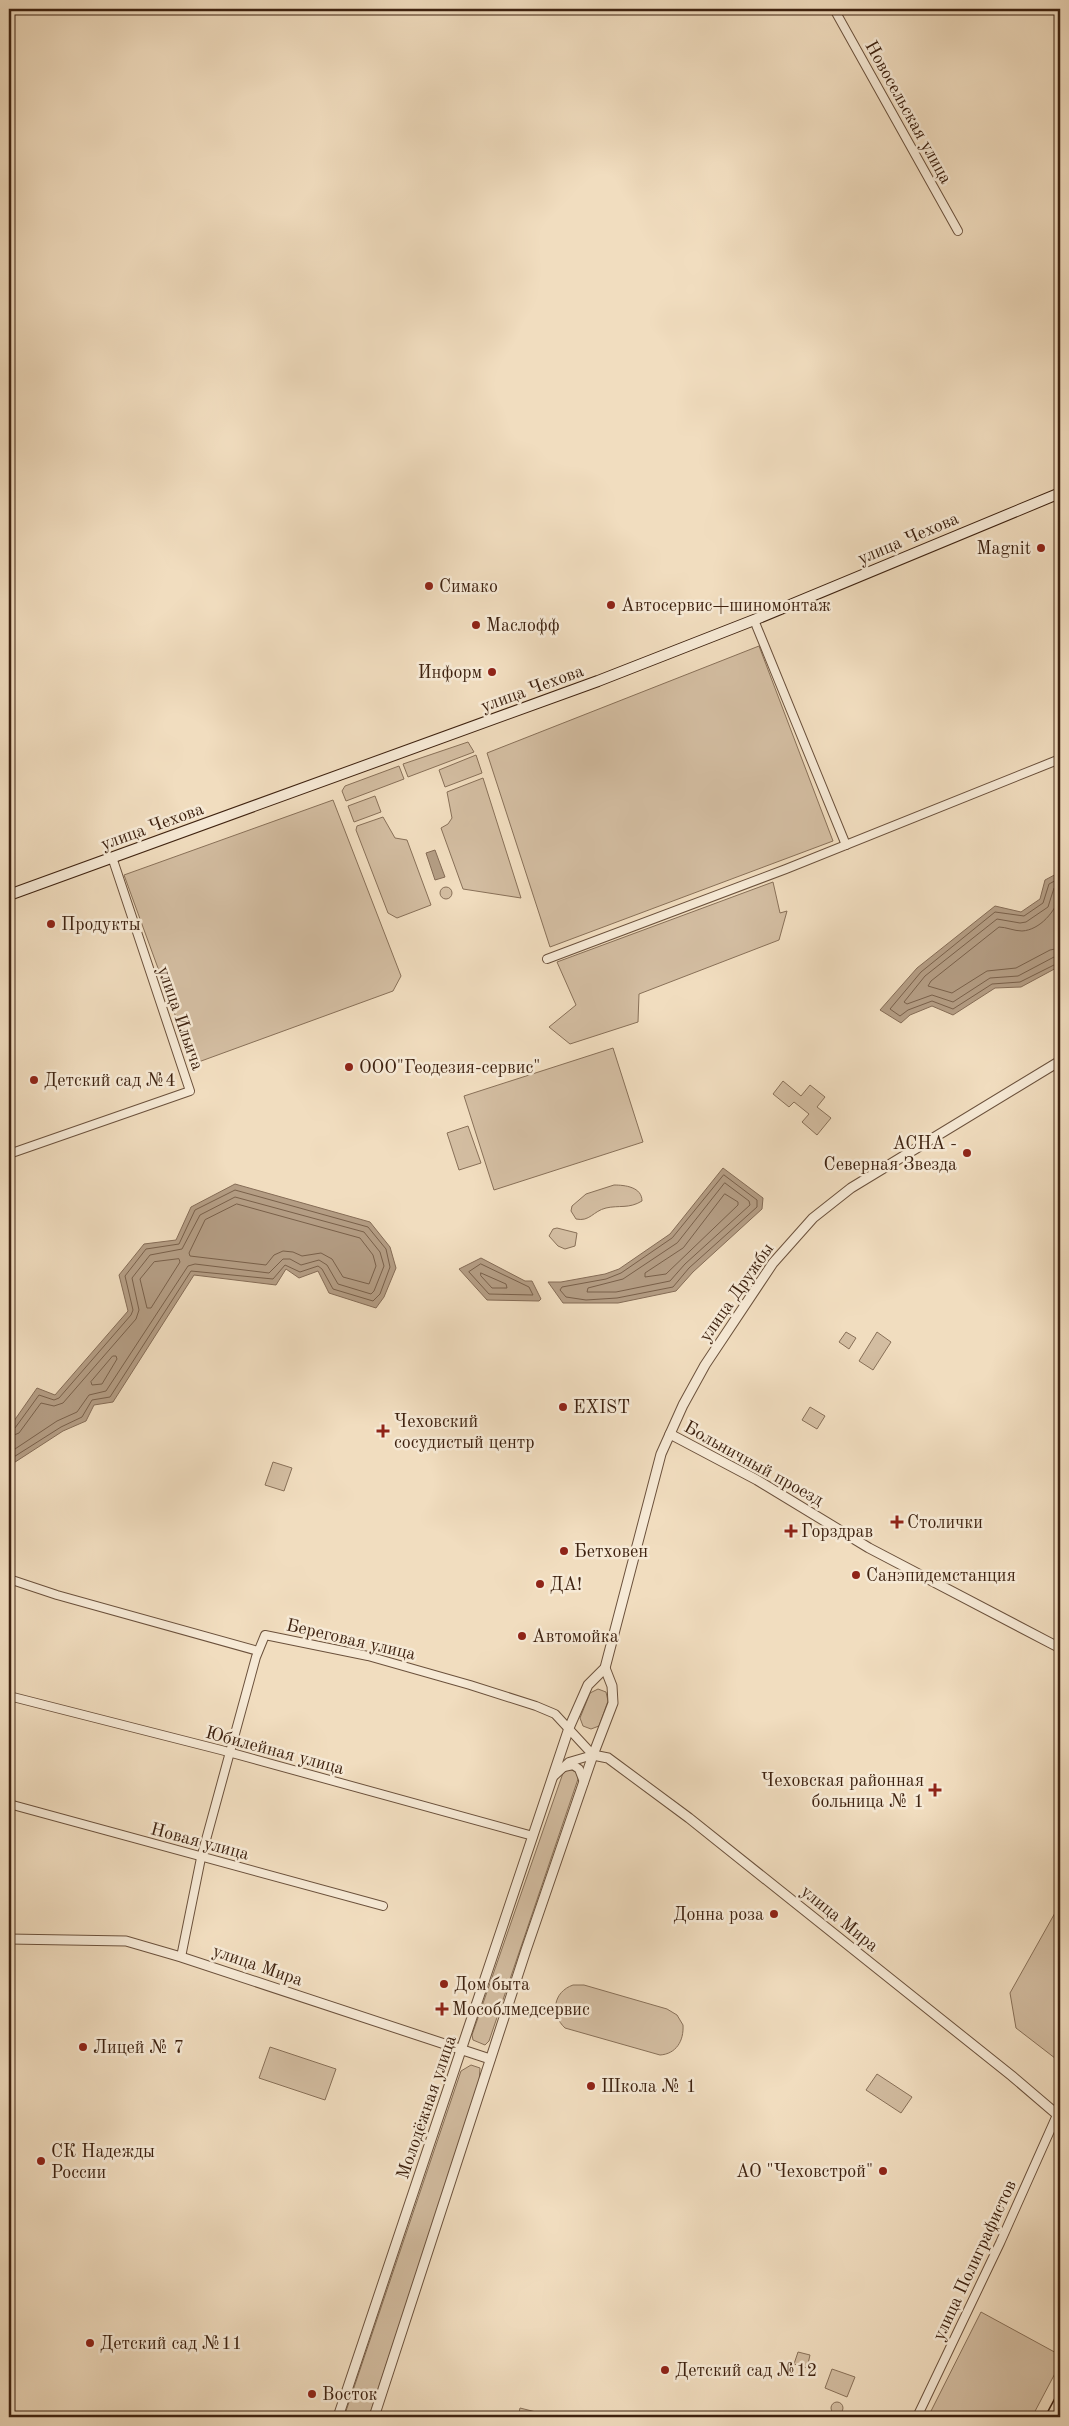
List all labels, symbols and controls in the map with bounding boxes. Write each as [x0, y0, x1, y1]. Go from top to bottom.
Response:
street label: Новосельская улица [861, 38, 955, 187]
street label: улица Чехова [855, 510, 962, 568]
place label: Magnit [976, 540, 1031, 558]
marker: Magnit [1035, 542, 1047, 554]
place label: Симако [439, 578, 498, 596]
marker: Симако [423, 580, 435, 592]
place label: Автосервис+шиномонтаж [621, 597, 831, 615]
marker: Автосервис+шиномонтаж [605, 599, 617, 611]
place label: Маслофф [486, 617, 560, 636]
marker: Маслофф [470, 619, 482, 631]
street label: улица Чехова [479, 662, 586, 716]
place label: Информ [418, 664, 482, 683]
marker: Информ [486, 666, 498, 678]
street label: улица Чехова [99, 800, 206, 854]
place label: Продукты [61, 916, 141, 934]
marker: Продукты [45, 918, 57, 930]
street label: улица Ильича [154, 964, 206, 1073]
place label: ООО"Геодезия-сервис" [359, 1059, 540, 1077]
marker: ООО"Геодезия-сервис" [343, 1061, 355, 1073]
place label: Детский сад №4 [44, 1072, 176, 1090]
marker: Детский сад №4 [28, 1074, 40, 1086]
place label: АСНА - Северная Звезда [824, 1135, 957, 1174]
marker: АСНА - Северная Звезда [961, 1147, 973, 1159]
street label: улица Дружбы [696, 1240, 778, 1345]
place label: EXIST [573, 1399, 630, 1417]
marker: EXIST [557, 1401, 569, 1413]
place label: Чеховский сосудистый центр [394, 1413, 535, 1452]
street label: Больничный проезд [681, 1418, 826, 1510]
marker: Чеховский сосудистый центр [376, 1424, 390, 1438]
place label: Столички [907, 1514, 983, 1532]
marker: Столички [891, 1516, 903, 1528]
place label: Горздрав [801, 1523, 873, 1541]
marker: Горздрав [785, 1525, 797, 1537]
place label: Бетховен [574, 1543, 648, 1561]
marker: Бетховен [558, 1545, 570, 1557]
place label: Санэпидемстанция [866, 1567, 1016, 1585]
marker: Санэпидемстанция [850, 1569, 862, 1581]
place label: ДА! [550, 1576, 582, 1594]
marker: ДА! [534, 1578, 546, 1590]
street label: Береговая улица [284, 1616, 417, 1664]
place label: Автомойка [532, 1628, 619, 1646]
marker: Автомойка [516, 1630, 528, 1642]
street label: Юбилейная улица [203, 1724, 346, 1778]
place label: Чеховская районная больница № 1 [761, 1772, 924, 1811]
marker: Чеховская районная больница № 1 [928, 1783, 942, 1797]
street label: Новая улица [149, 1820, 251, 1864]
street label: улица Мира [797, 1882, 882, 1955]
place label: Донна роза [673, 1906, 764, 1924]
marker: Донна роза [768, 1908, 780, 1920]
street label: улица Мира [210, 1942, 305, 1990]
place label: Дом быта [454, 1976, 530, 1994]
marker: Дом быта [438, 1978, 450, 1990]
place label: Мособлмедсервис [452, 2001, 590, 2019]
marker: Мособлмедсервис [436, 2003, 448, 2015]
street label: Молодёжная улица [394, 2033, 460, 2182]
place label: Лицей № 7 [93, 2039, 184, 2057]
marker: Лицей № 7 [77, 2041, 89, 2053]
place label: Школа № 1 [601, 2078, 697, 2096]
marker: Школа № 1 [585, 2080, 597, 2092]
place label: СК Надежды России [51, 2143, 155, 2182]
marker: СК Надежды России [35, 2155, 47, 2167]
place label: АО "Чеховстрой" [736, 2163, 873, 2181]
marker: АО "Чеховстрой" [877, 2165, 889, 2177]
street label: улица Полиграфистов [930, 2178, 1021, 2344]
place label: Детский сад №11 [100, 2335, 242, 2353]
marker: Детский сад №11 [84, 2337, 96, 2349]
place label: Детский сад №12 [675, 2362, 817, 2380]
marker: Детский сад №12 [659, 2364, 671, 2376]
place label: Восток [322, 2386, 378, 2404]
marker: Восток [306, 2388, 318, 2400]

